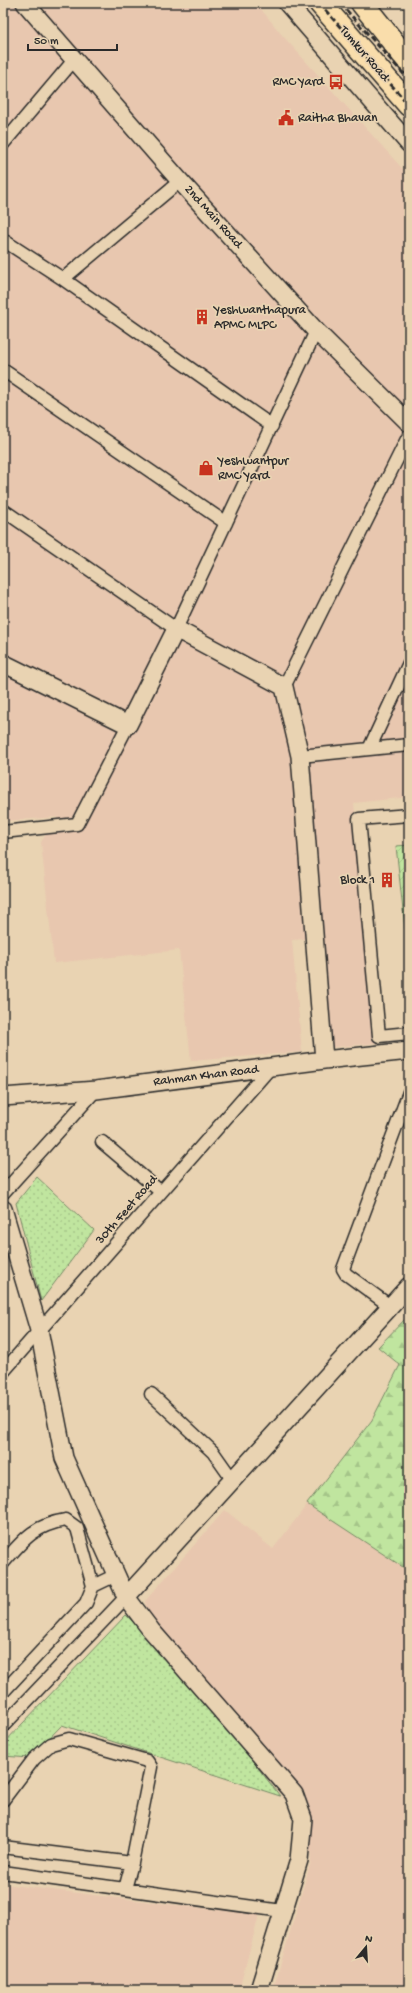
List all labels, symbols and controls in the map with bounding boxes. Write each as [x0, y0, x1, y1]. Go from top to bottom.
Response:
street label: Tumkur Road [335, 23, 393, 86]
scale bar [28, 26, 117, 52]
text: 50 m [34, 35, 59, 49]
bus stop icon: RMC Yard [327, 73, 345, 91]
place label: RMC Yard [273, 75, 325, 90]
public building icon: Raitha Bhavan [277, 109, 295, 127]
place label: Raitha Bhavan [298, 111, 378, 126]
street label: 2nd Main Road [181, 182, 246, 253]
place label: Yeshwanthapura APMC MLPC [213, 303, 307, 333]
building icon: Yeshwanthapura APMC MLPC [193, 308, 211, 326]
place label: Yeshwantpur RMC Yard [217, 454, 290, 484]
shop icon: Yeshwantpur RMC Yard [197, 459, 215, 477]
building icon: Block 1 [378, 871, 396, 889]
place label: Block 1 [339, 873, 375, 888]
street label: Rahman Khan Road [153, 1062, 261, 1090]
street label: 30th Feet Road [92, 1171, 162, 1248]
north arrow [346, 1927, 386, 1967]
text: N [363, 1933, 374, 1946]

